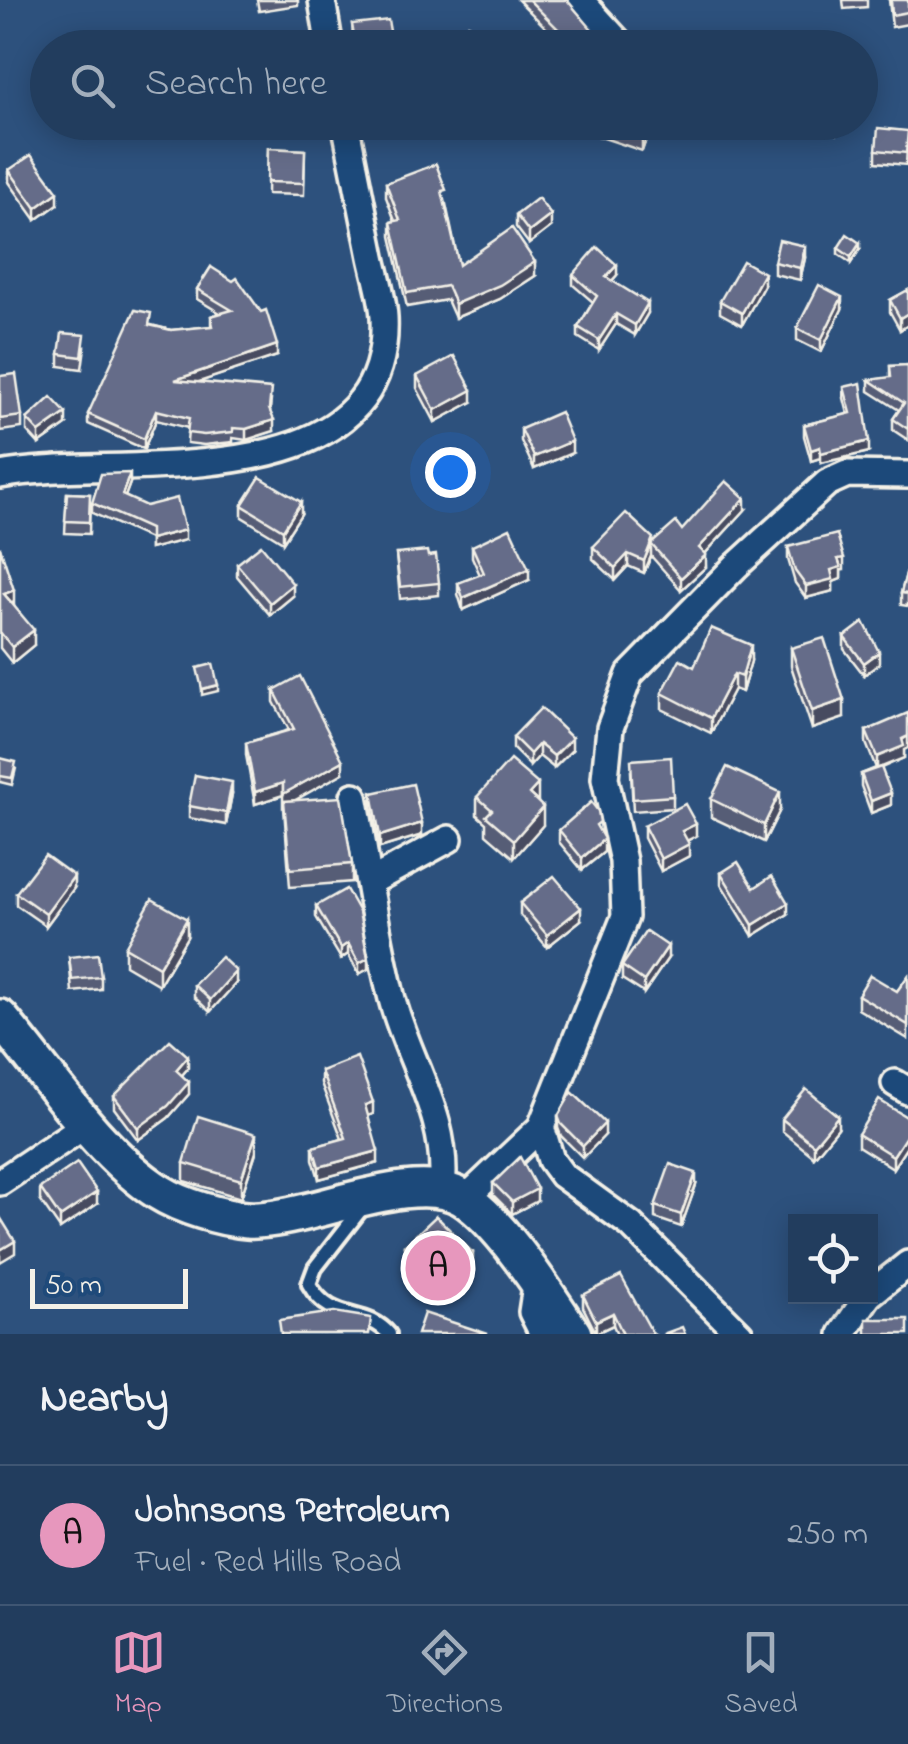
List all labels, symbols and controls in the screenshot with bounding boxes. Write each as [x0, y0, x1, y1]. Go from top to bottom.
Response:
search box [30, 30, 878, 140]
text: Search here [145, 57, 327, 113]
icon: search [65, 58, 120, 113]
your location [425, 447, 476, 498]
map controls [788, 1214, 878, 1304]
button: locate [788, 1214, 878, 1304]
pin: A [406, 1230, 470, 1306]
scale bar [30, 1264, 188, 1308]
text: 50 m [45, 1266, 102, 1307]
text: Nearby [40, 1369, 168, 1430]
text: Johnsons Petroleum [135, 1484, 450, 1540]
text: A [63, 1512, 82, 1559]
text: 250 m [787, 1512, 868, 1559]
text: Fuel · Red Hills Road [135, 1540, 401, 1587]
tab: Map [111, 1625, 166, 1726]
tab: Directions [387, 1625, 503, 1726]
tab: Saved [724, 1625, 797, 1726]

